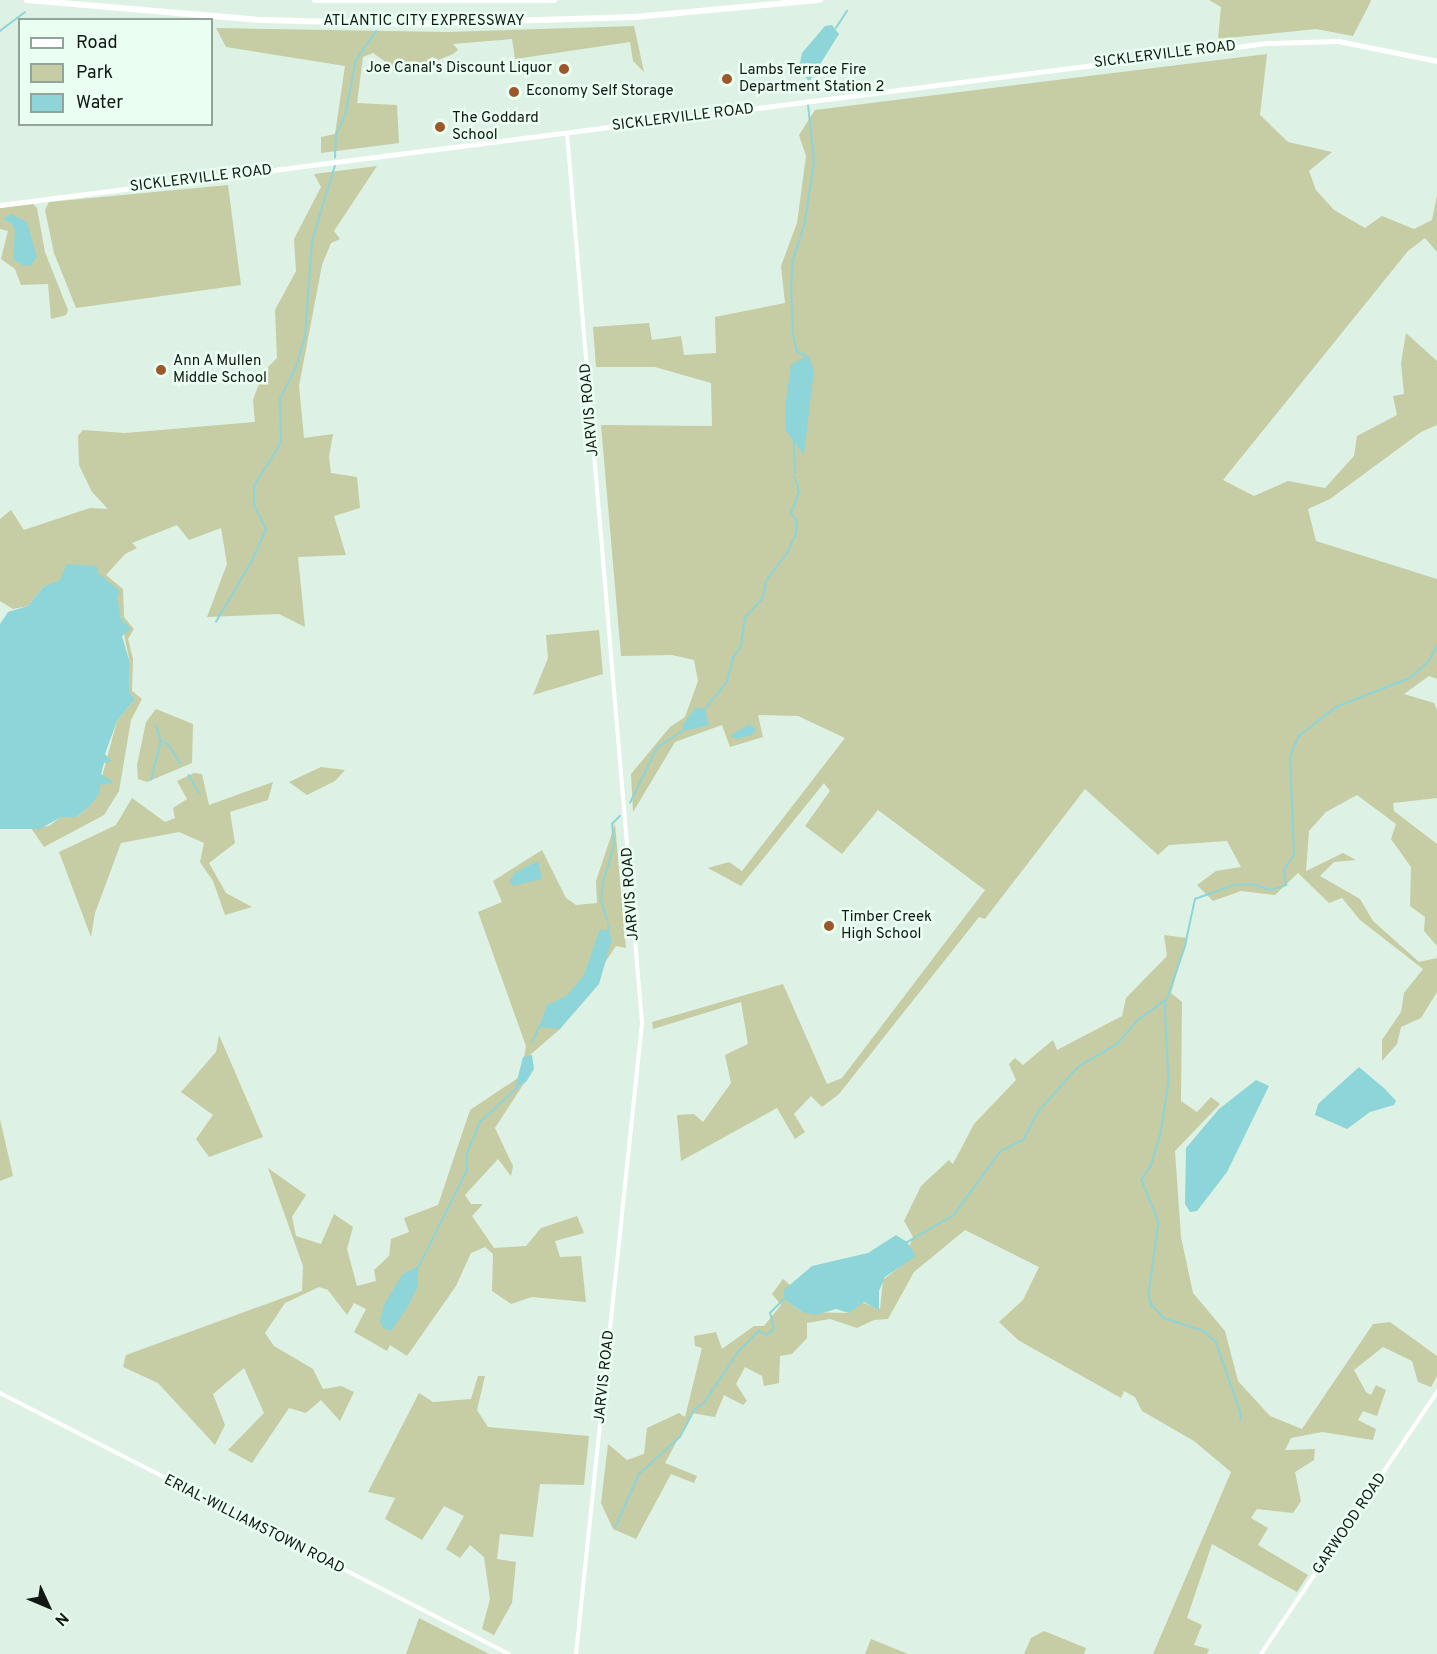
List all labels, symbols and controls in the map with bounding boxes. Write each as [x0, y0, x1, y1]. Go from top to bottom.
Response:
street label: ATLANTIC CITY EXPRESSWAY [323, 13, 525, 31]
legend [18, 18, 213, 126]
text: Road [76, 32, 118, 55]
street label: SICKLERVILLE ROAD [1093, 37, 1237, 73]
place label: Joe Canal's Discount Liquor [366, 60, 552, 78]
place label: Lambs Terrace Fire Department Station 2 [739, 61, 884, 96]
text: Park [76, 62, 113, 85]
marker: Joe Canal's Discount Liquor [557, 62, 571, 76]
marker: Lambs Terrace Fire Department Station 2 [720, 72, 734, 86]
place label: Economy Self Storage [526, 83, 673, 101]
marker: Economy Self Storage [507, 85, 521, 99]
text: Water [76, 92, 123, 115]
street label: SICKLERVILLE ROAD [611, 100, 755, 136]
place label: The Goddard School [452, 109, 539, 144]
marker: The Goddard School [433, 120, 447, 134]
street label: SICKLERVILLE ROAD [129, 161, 273, 197]
place label: Ann A Mullen Middle School [173, 352, 267, 387]
street label: JARVIS ROAD [577, 362, 603, 458]
marker: Ann A Mullen Middle School [154, 363, 168, 377]
street label: JARVIS ROAD [619, 847, 643, 941]
place label: Timber Creek High School [841, 908, 932, 943]
marker: Timber Creek High School [822, 919, 836, 933]
street label: JARVIS ROAD [591, 1329, 619, 1425]
street label: GARWOOD ROAD [1309, 1470, 1391, 1578]
street label: ERIAL-WILLIAMSTOWN ROAD [161, 1472, 347, 1578]
north arrow [18, 1576, 78, 1636]
text: N [50, 1607, 72, 1630]

